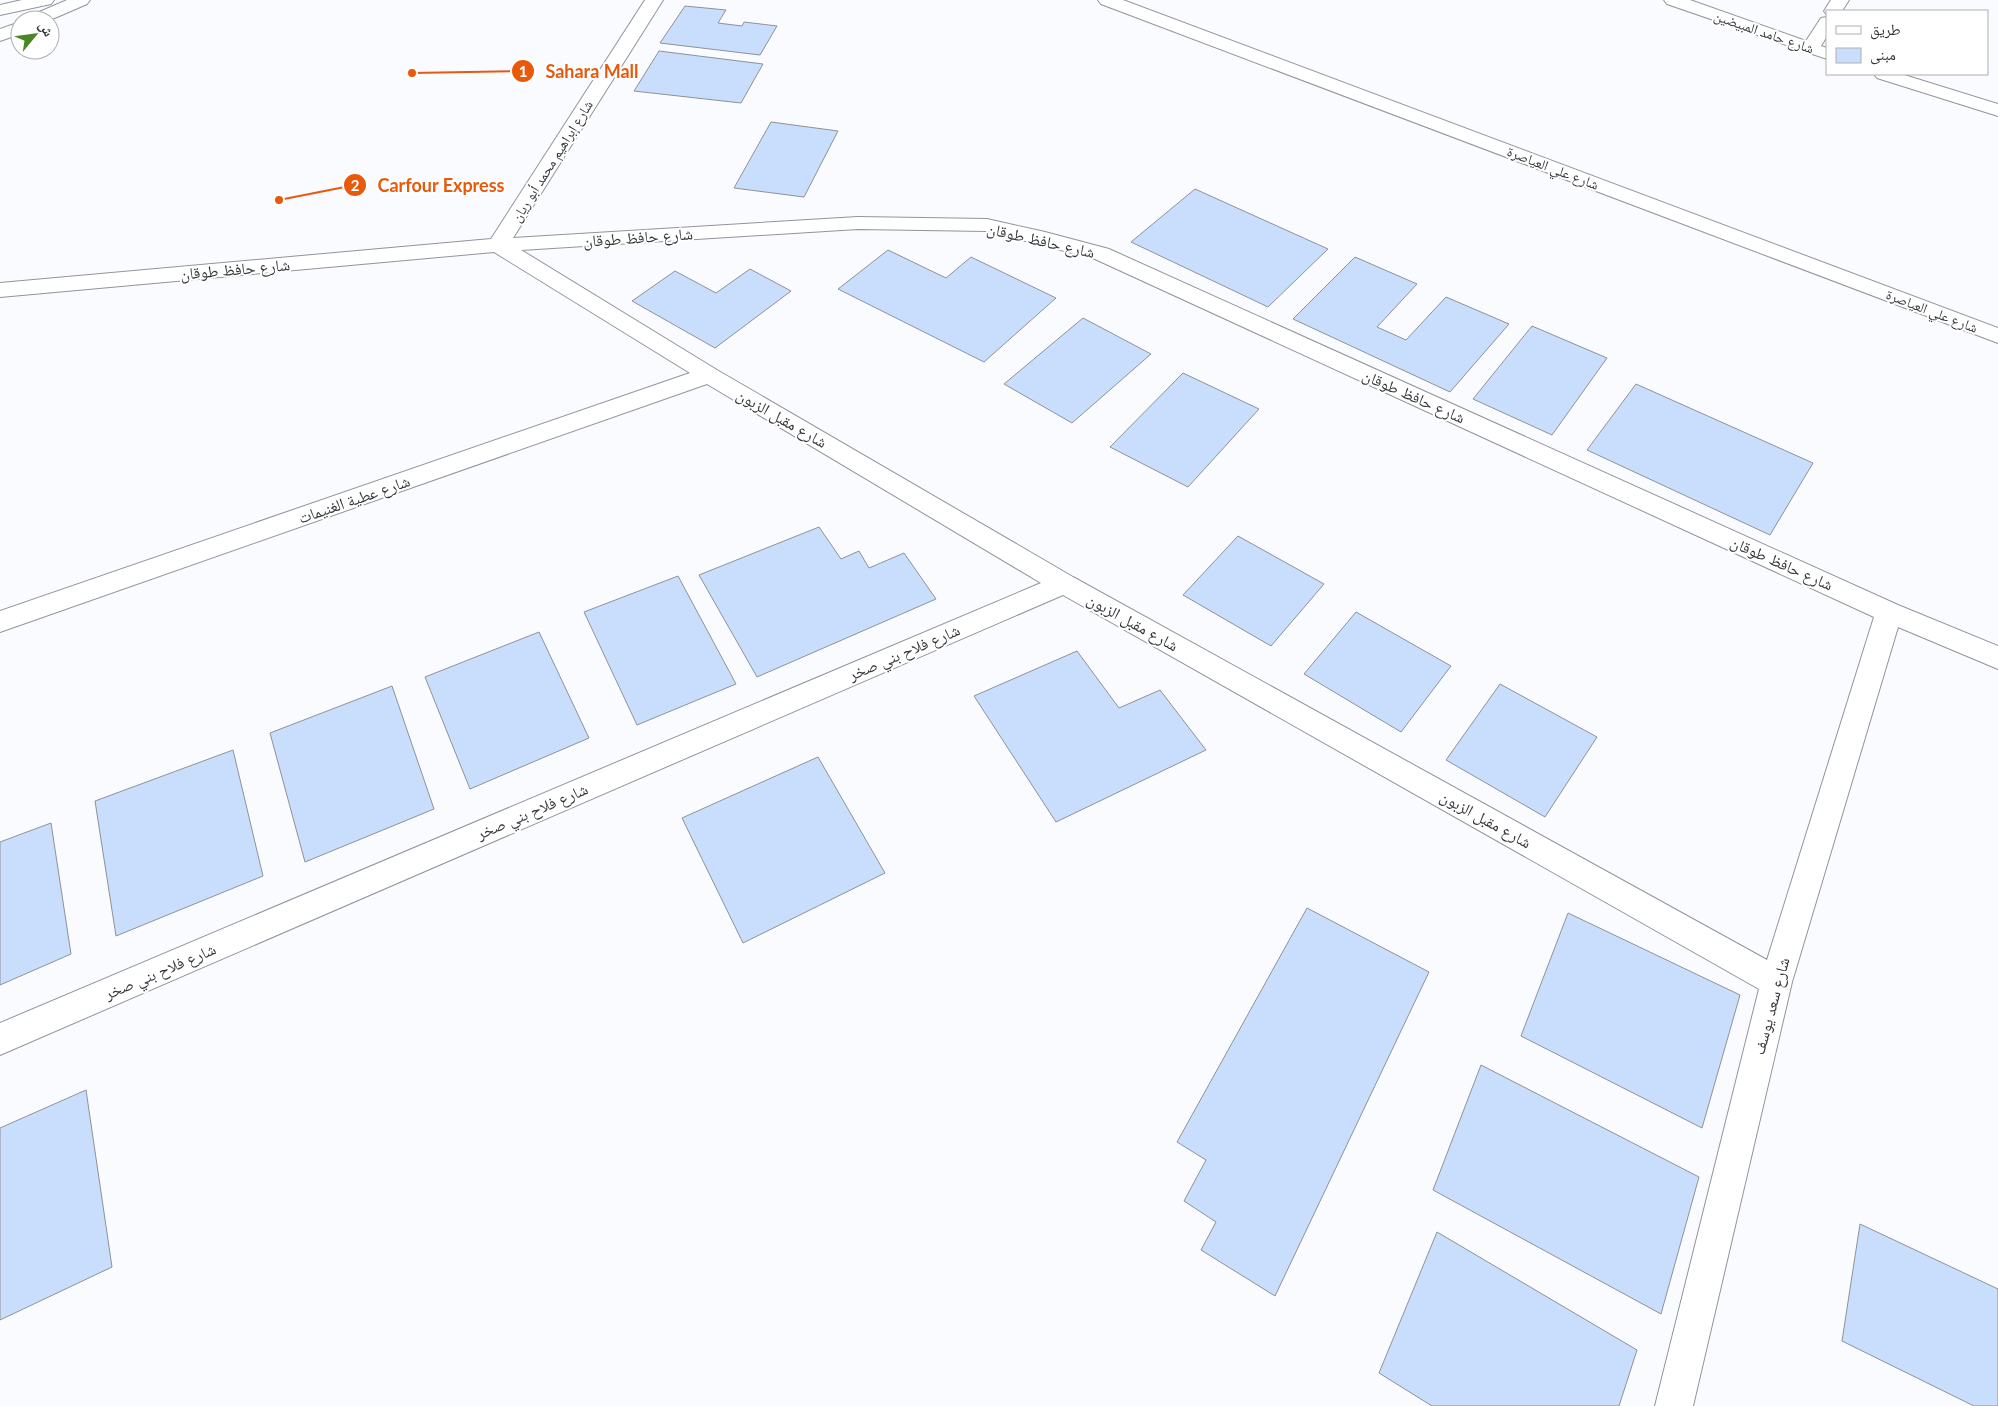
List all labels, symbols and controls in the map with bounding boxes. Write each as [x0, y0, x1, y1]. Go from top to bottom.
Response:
street label: شارع حامد المبيضين [1711, 6, 1816, 58]
north arrow [10, 10, 60, 60]
legend [1826, 10, 1988, 75]
text: ش [35, 18, 58, 40]
text: طريق [1870, 20, 1901, 40]
text: مبنى [1870, 45, 1896, 65]
callout: Sahara Mall [511, 55, 649, 88]
text: Sahara Mall [545, 60, 639, 82]
text: 1 [519, 62, 527, 80]
street label: شارع إبراهيم محمد أبو ريان [507, 97, 598, 226]
street label: شارع علي العياصرة [1504, 142, 1601, 196]
callout: Carfour Express [342, 169, 515, 202]
text: Carfour Express [377, 174, 505, 196]
text: 2 [351, 176, 360, 194]
street label: شارع حافظ طوقان [985, 218, 1097, 263]
street label: شارع حافظ طوقان [582, 223, 694, 252]
street label: شارع حافظ طوقان [179, 254, 291, 285]
street label: شارع علي العياصرة [1883, 285, 1980, 339]
street label: شارع حافظ طوقان [1359, 364, 1468, 428]
street label: شارع مقبل الزبون [733, 384, 831, 453]
street label: شارع عطية الغنيمات [295, 470, 413, 528]
street label: شارع حافظ طوقان [1727, 531, 1836, 595]
street label: شارع مقبل الزبون [1083, 589, 1182, 656]
street label: شارع فلاح بني صخر [844, 620, 964, 688]
street label: شارع فلاح بني صخر [472, 779, 592, 847]
street label: شارع مقبل الزبون [1436, 786, 1535, 853]
street label: شارع فلاح بني صخر [100, 939, 220, 1007]
street label: شارع سعد يوسف [1748, 955, 1795, 1057]

